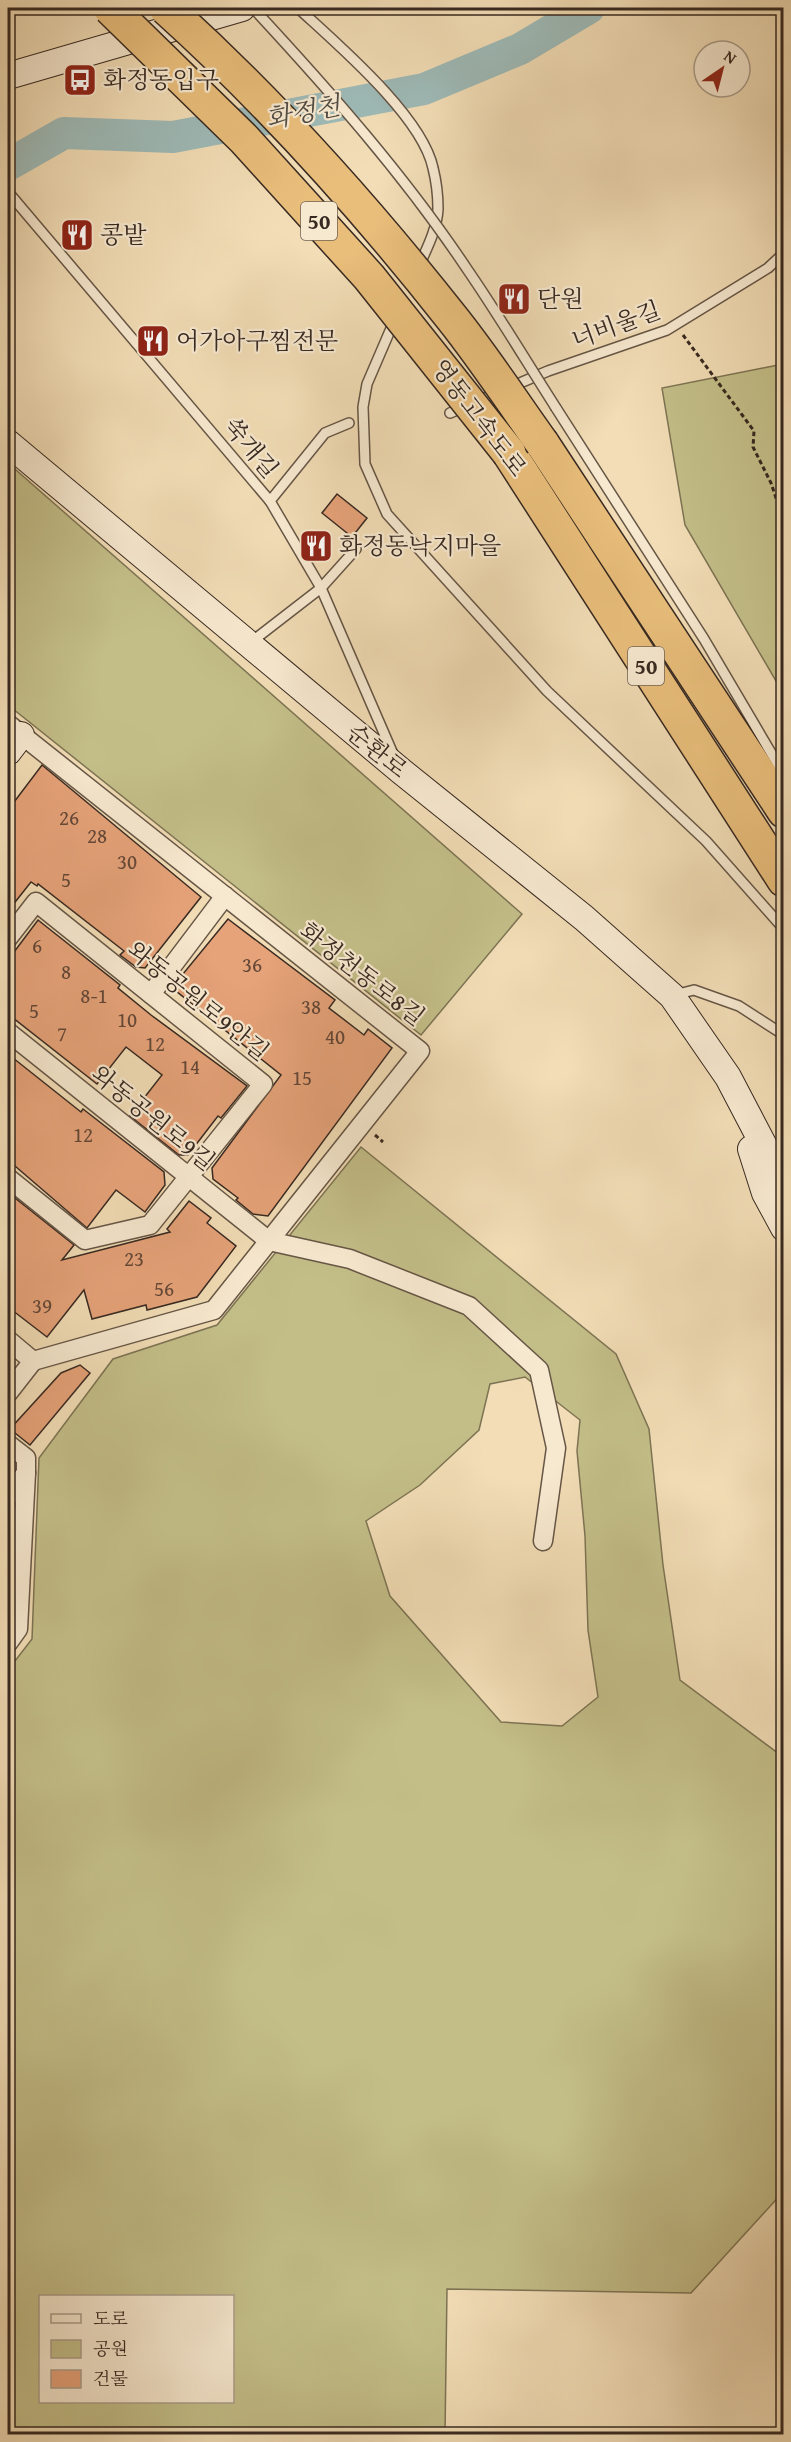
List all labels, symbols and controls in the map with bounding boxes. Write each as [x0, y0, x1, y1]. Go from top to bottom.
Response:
north arrow [692, 39, 752, 99]
text: N [719, 44, 742, 70]
bus stop icon: 화정동입구 [62, 62, 98, 98]
place label: 화정동입구 [103, 62, 219, 97]
water label: 화정천 [262, 85, 345, 138]
road number: 50 [301, 202, 337, 240]
restaurant icon: 콩밭 [59, 217, 95, 253]
place label: 콩밭 [100, 217, 147, 252]
restaurant icon: 단원 [496, 281, 532, 317]
place label: 단원 [537, 281, 583, 316]
street label: 너비울길 [566, 292, 665, 357]
restaurant icon: 어가아구찜전문 [135, 323, 171, 359]
place label: 어가아구찜전문 [176, 323, 338, 358]
street label: 영동고속도로 [424, 352, 535, 484]
street label: 쑥개길 [216, 410, 287, 486]
restaurant icon: 화정동낙지마을 [298, 528, 334, 564]
place label: 화정동낙지마을 [339, 528, 501, 563]
road number: 50 [628, 647, 664, 685]
street label: 순환로 [339, 715, 415, 786]
house number: 26 [59, 802, 79, 833]
house number: 28 [87, 820, 107, 851]
house number: 30 [117, 846, 137, 877]
house number: 5 [61, 864, 71, 895]
street label: 화정천동로8길 [292, 913, 432, 1034]
house number: 6 [32, 930, 42, 961]
street label: 와동공원로9안길 [120, 932, 277, 1069]
house number: 36 [242, 949, 262, 980]
house number: 8 [61, 956, 71, 987]
house number: 8-1 [80, 980, 108, 1011]
house number: 38 [301, 991, 321, 1022]
house number: 5 [29, 995, 39, 1026]
house number: 10 [117, 1004, 137, 1035]
house number: 7 [57, 1018, 67, 1049]
house number: 40 [325, 1021, 345, 1052]
house number: 12 [145, 1028, 165, 1059]
house number: 14 [180, 1051, 200, 1082]
street label: 와동공원로9길 [84, 1057, 223, 1179]
house number: 15 [292, 1062, 312, 1093]
house number: 12 [73, 1119, 93, 1150]
house number: 23 [124, 1243, 144, 1274]
house number: 56 [154, 1273, 174, 1304]
house number: 39 [32, 1290, 52, 1321]
legend [39, 2295, 234, 2403]
text: 도로 [93, 2305, 128, 2332]
text: 공원 [93, 2335, 128, 2362]
text: 건물 [93, 2365, 128, 2392]

